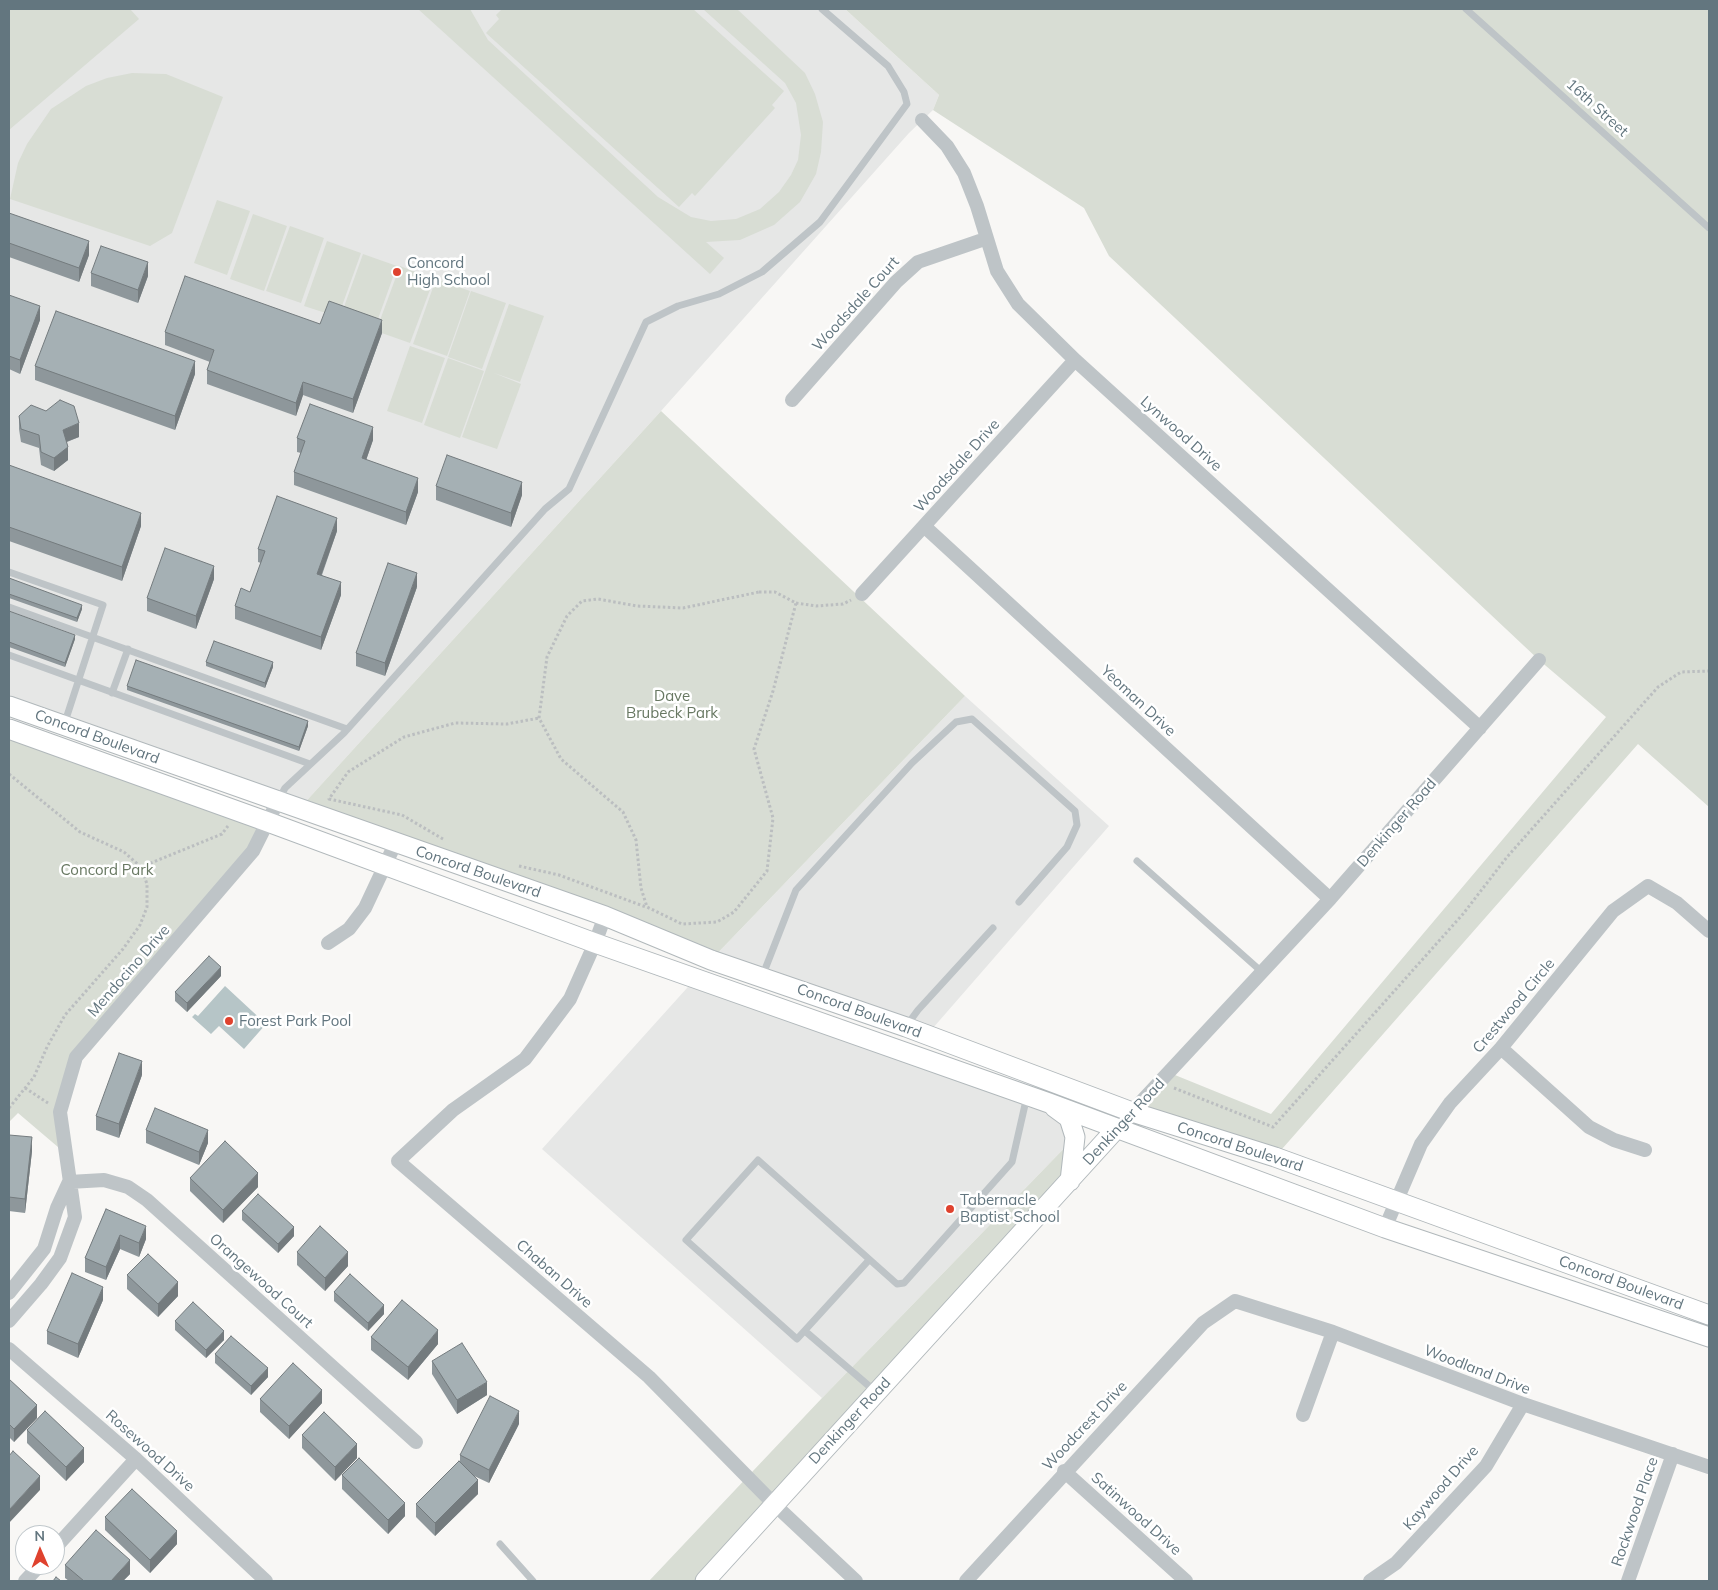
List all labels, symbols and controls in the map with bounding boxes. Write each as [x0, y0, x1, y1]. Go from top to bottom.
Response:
street label: 16th Street [1562, 75, 1632, 141]
street label: Woodsdale Court [809, 253, 903, 355]
place label: Concord High School [407, 254, 490, 289]
marker: Concord High School [391, 266, 403, 278]
street label: Lynwood Drive [1137, 393, 1225, 475]
street label: Woodsdale Drive [910, 416, 1004, 516]
street label: Yeoman Drive [1097, 662, 1179, 740]
park label: Dave Brubeck Park [626, 687, 718, 722]
street label: Concord Boulevard [32, 706, 162, 768]
street label: Denkinger Road [1354, 775, 1440, 871]
street label: Concord Boulevard [413, 842, 543, 902]
park label: Concord Park [61, 861, 153, 879]
street label: Mendocino Drive [84, 921, 174, 1021]
street label: Crestwood Circle [1469, 955, 1559, 1057]
street label: Concord Boulevard [794, 980, 924, 1042]
place label: Forest Park Pool [239, 1012, 351, 1030]
marker: Forest Park Pool [223, 1015, 235, 1027]
street label: Denkinger Road [1079, 1075, 1169, 1169]
street label: Concord Boulevard [1175, 1118, 1305, 1176]
place label: Tabernacle Baptist School [960, 1191, 1060, 1226]
marker: Tabernacle Baptist School [944, 1203, 956, 1215]
street label: Orangewood Court [206, 1230, 316, 1332]
street label: Chaban Drive [512, 1236, 596, 1312]
street label: Concord Boulevard [1556, 1252, 1686, 1314]
street label: Woodland Drive [1421, 1341, 1533, 1399]
street label: Denkinger Road [805, 1374, 895, 1468]
street label: Woodcrest Drive [1039, 1378, 1131, 1474]
street label: Rosewood Drive [102, 1406, 198, 1496]
street label: Kaywood Drive [1400, 1442, 1482, 1534]
street label: Rockwood Place [1608, 1455, 1662, 1569]
street label: Satinwood Drive [1087, 1469, 1185, 1559]
north arrow [15, 1525, 65, 1575]
text: N [34, 1527, 45, 1545]

